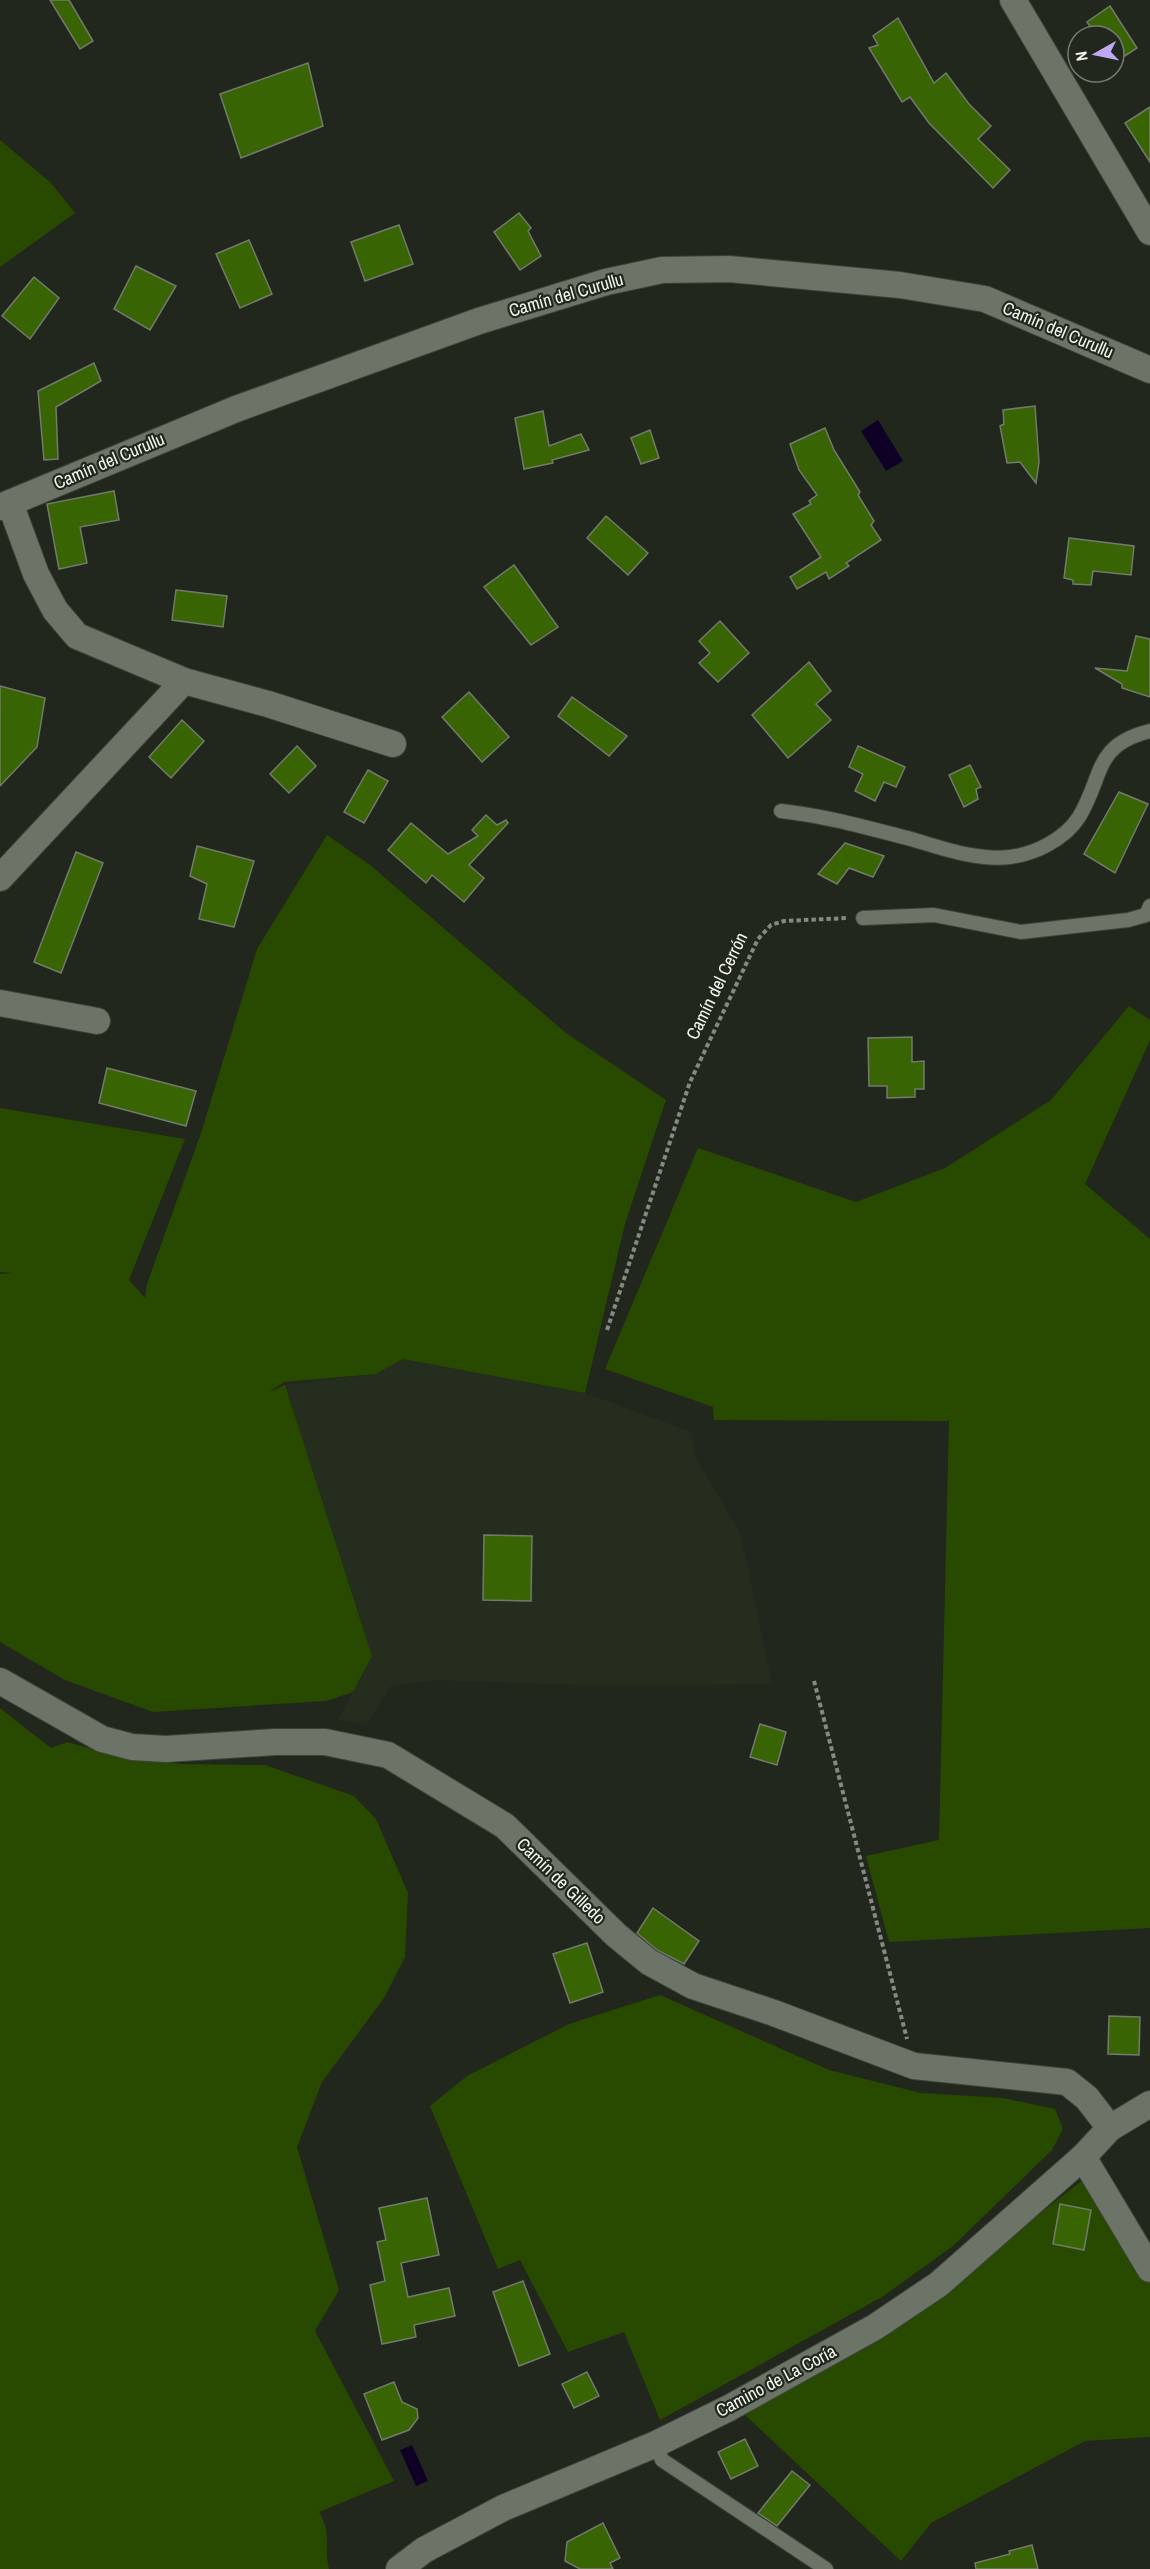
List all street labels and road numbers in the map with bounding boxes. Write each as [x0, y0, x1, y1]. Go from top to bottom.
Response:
street label: Camín del Curullu [506, 266, 626, 323]
street label: Camín del Curullu [999, 295, 1117, 364]
street label: Camín del Curullu [50, 426, 168, 495]
street label: Camín del Cerrón [680, 928, 753, 1044]
street label: Camín de Gilledo [511, 1832, 611, 1930]
street label: Camino de La Coría [711, 2338, 840, 2423]

